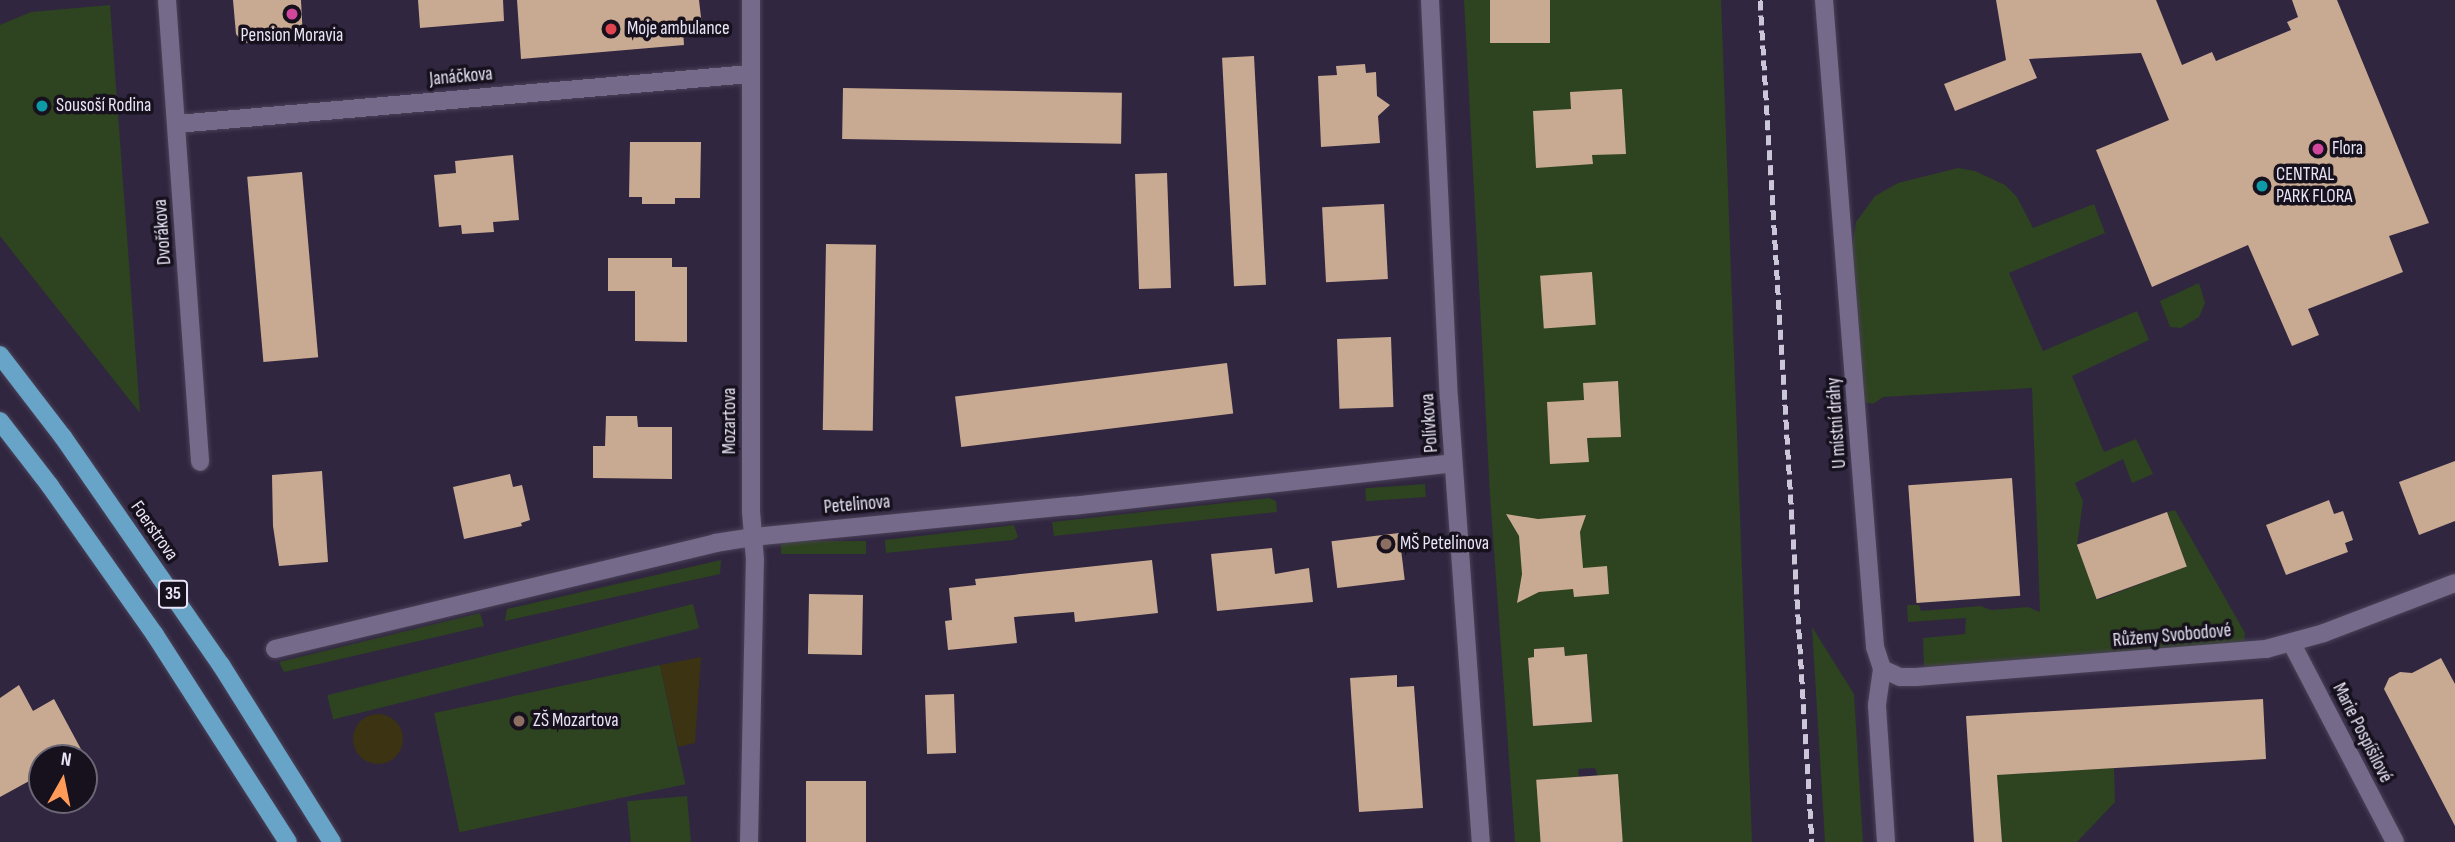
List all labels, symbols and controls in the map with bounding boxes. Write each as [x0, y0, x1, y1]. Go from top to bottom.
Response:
marker: Pension Moravia [284, 6, 300, 22]
place label: Moje ambulance [627, 18, 730, 40]
marker: Moje ambulance [601, 19, 621, 39]
place label: Pension Moravia [241, 25, 343, 47]
street label: Janáčkova [428, 63, 494, 91]
place label: Sousoší Rodina [56, 95, 151, 117]
marker: Sousoší Rodina [34, 98, 50, 114]
place label: Flora [2332, 138, 2363, 160]
marker: Flora [2310, 141, 2326, 157]
place label: CENTRAL PARK FLORA [2276, 164, 2352, 208]
marker: CENTRAL PARK FLORA [2254, 178, 2270, 194]
street label: Dvořákova [149, 198, 177, 266]
street label: U místní dráhy [1822, 377, 1852, 469]
street label: Mozartova [719, 388, 741, 454]
street label: Polívkova [1417, 393, 1443, 453]
street label: Petelinova [823, 491, 891, 519]
street label: Foerstrova [125, 497, 183, 565]
place label: MŠ Petelinova [1400, 533, 1489, 555]
marker: MŠ Petelinova [1378, 536, 1394, 552]
road number: 35 [157, 580, 189, 608]
street label: Růženy Svobodové [2112, 619, 2232, 653]
street label: Marie Pospíšilové [2327, 679, 2397, 787]
place label: ZŠ Mozartova [533, 710, 619, 732]
marker: ZŠ Mozartova [511, 713, 527, 729]
north arrow [28, 744, 98, 814]
text: N [59, 748, 73, 772]

